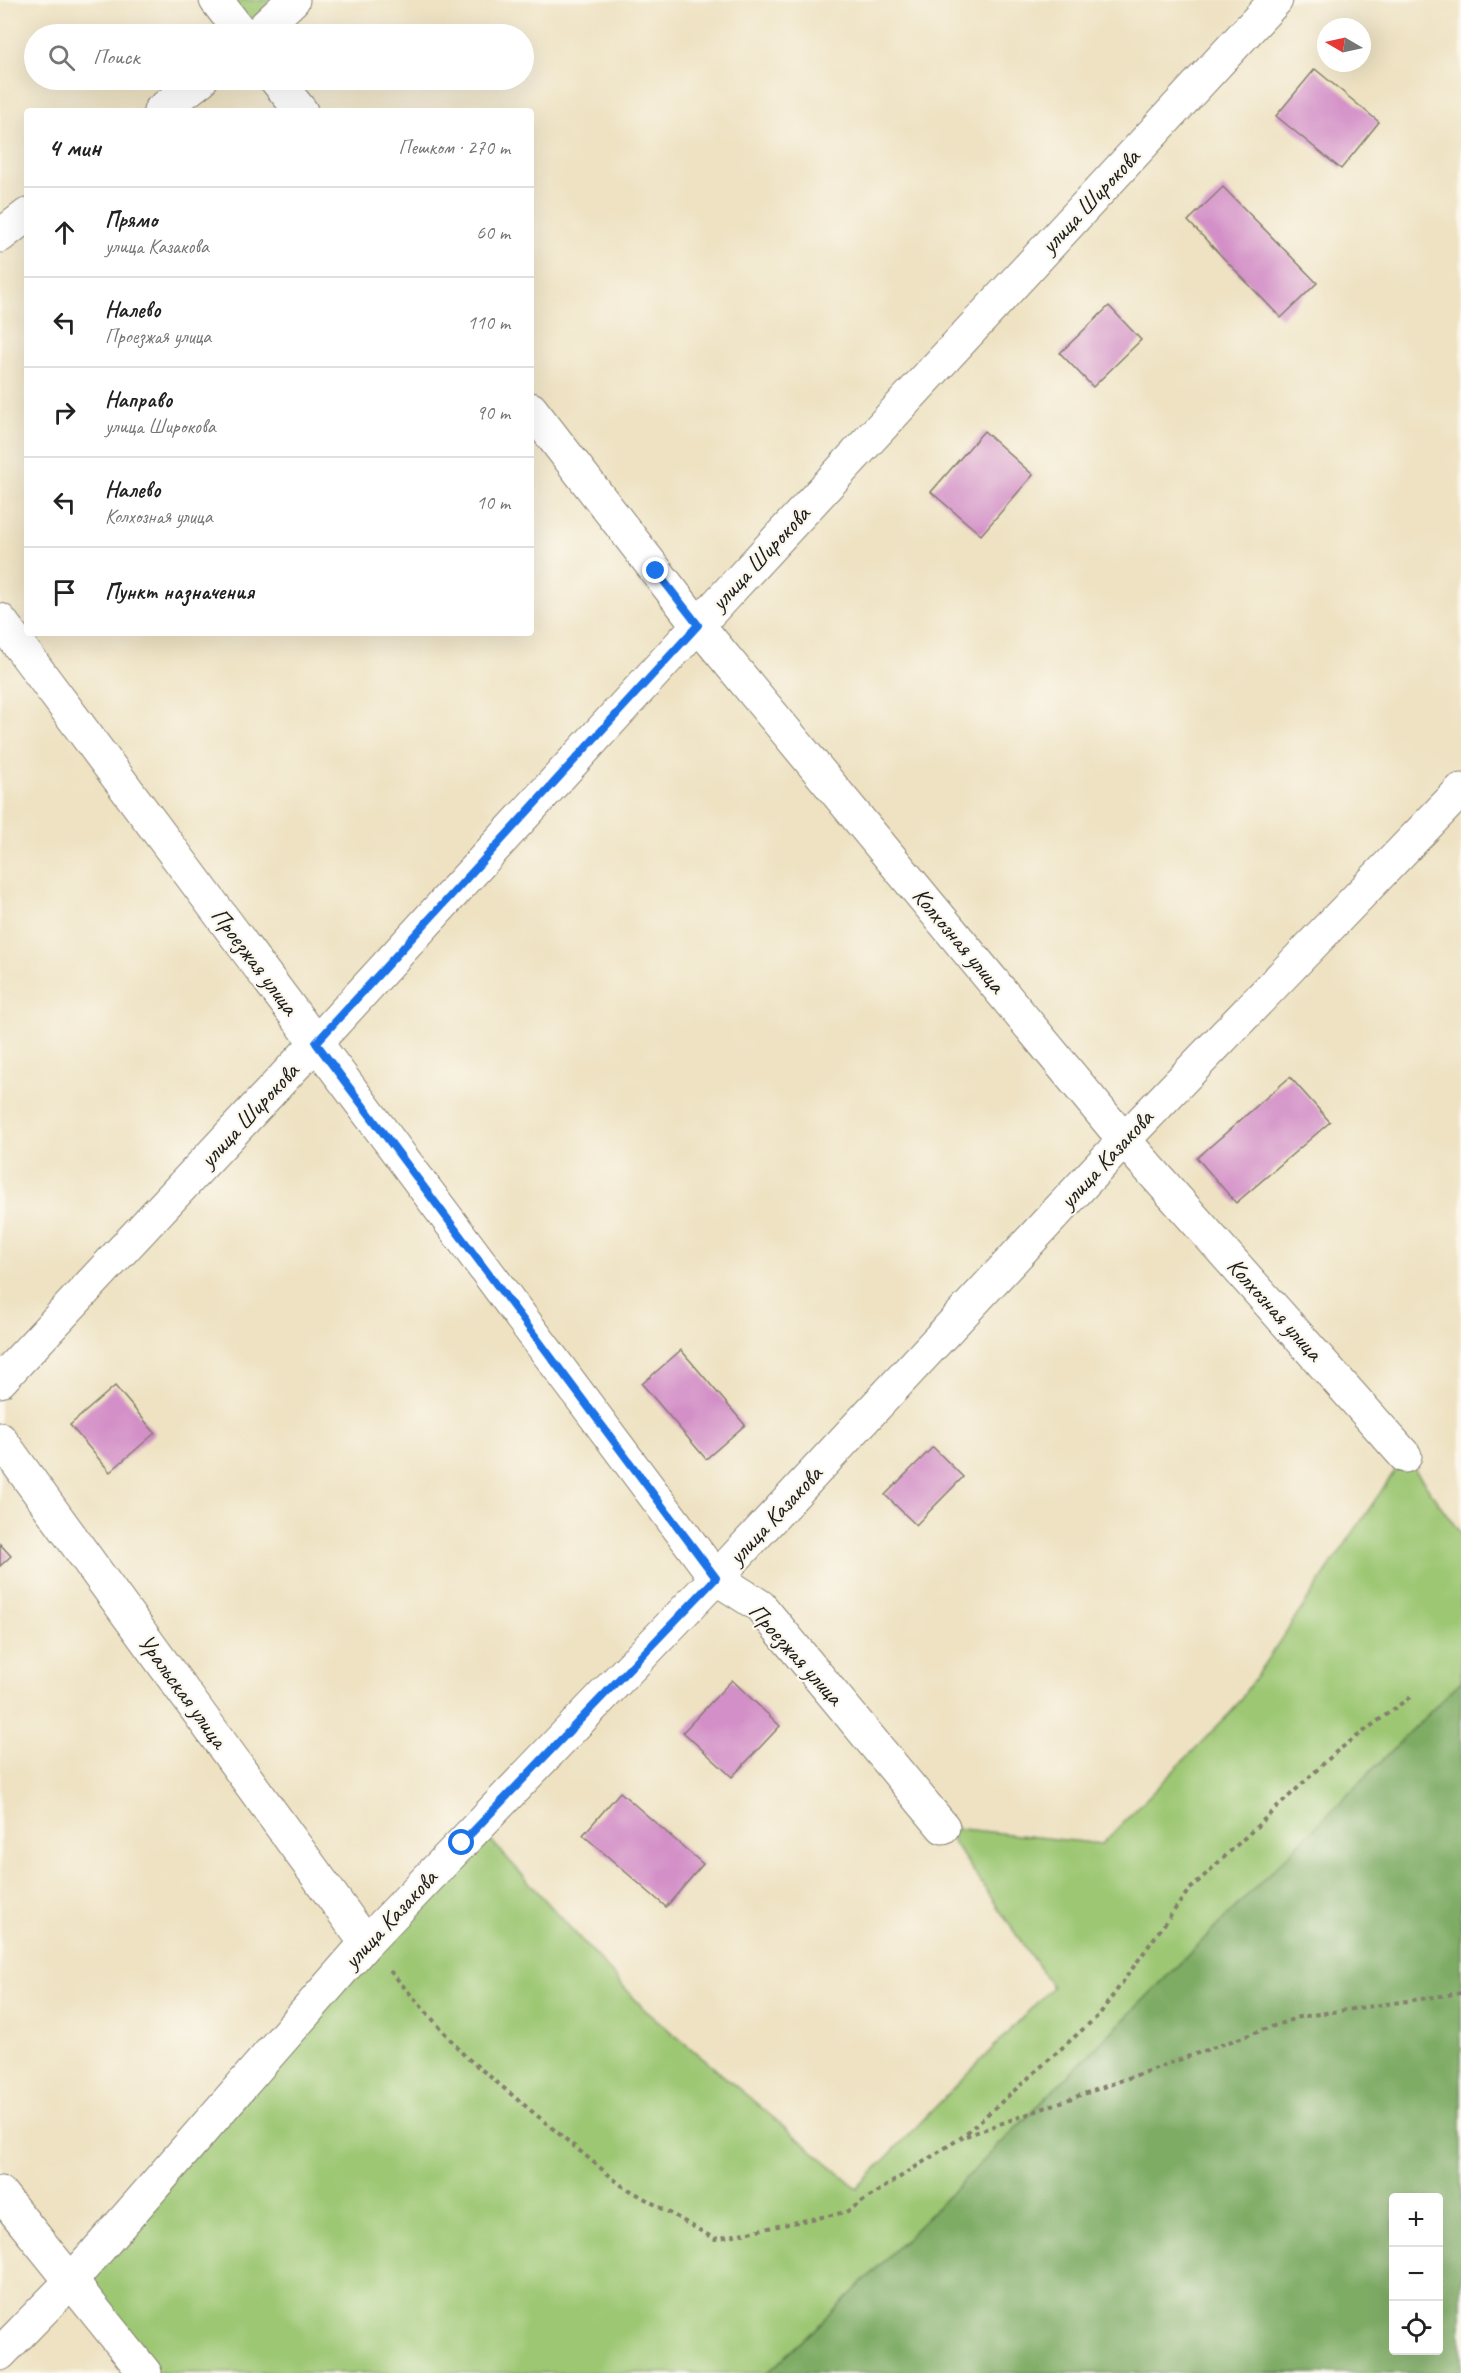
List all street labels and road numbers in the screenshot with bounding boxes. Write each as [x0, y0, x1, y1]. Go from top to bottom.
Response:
street label: улица Широкова [1032, 141, 1147, 261]
street label: улица Широкова [702, 498, 817, 618]
street label: Колхозная улица [906, 881, 1013, 1000]
street label: Проезжая улица [205, 901, 306, 1022]
street label: улица Широкова [191, 1055, 306, 1175]
street label: улица Казакова [1051, 1102, 1160, 1216]
street label: Колхозная улица [1221, 1251, 1330, 1368]
street label: улица Казакова [720, 1458, 829, 1572]
street label: Проезжая улица [742, 1597, 851, 1712]
street label: Уральская улица [132, 1628, 236, 1756]
street label: улица Казакова [335, 1862, 444, 1976]

